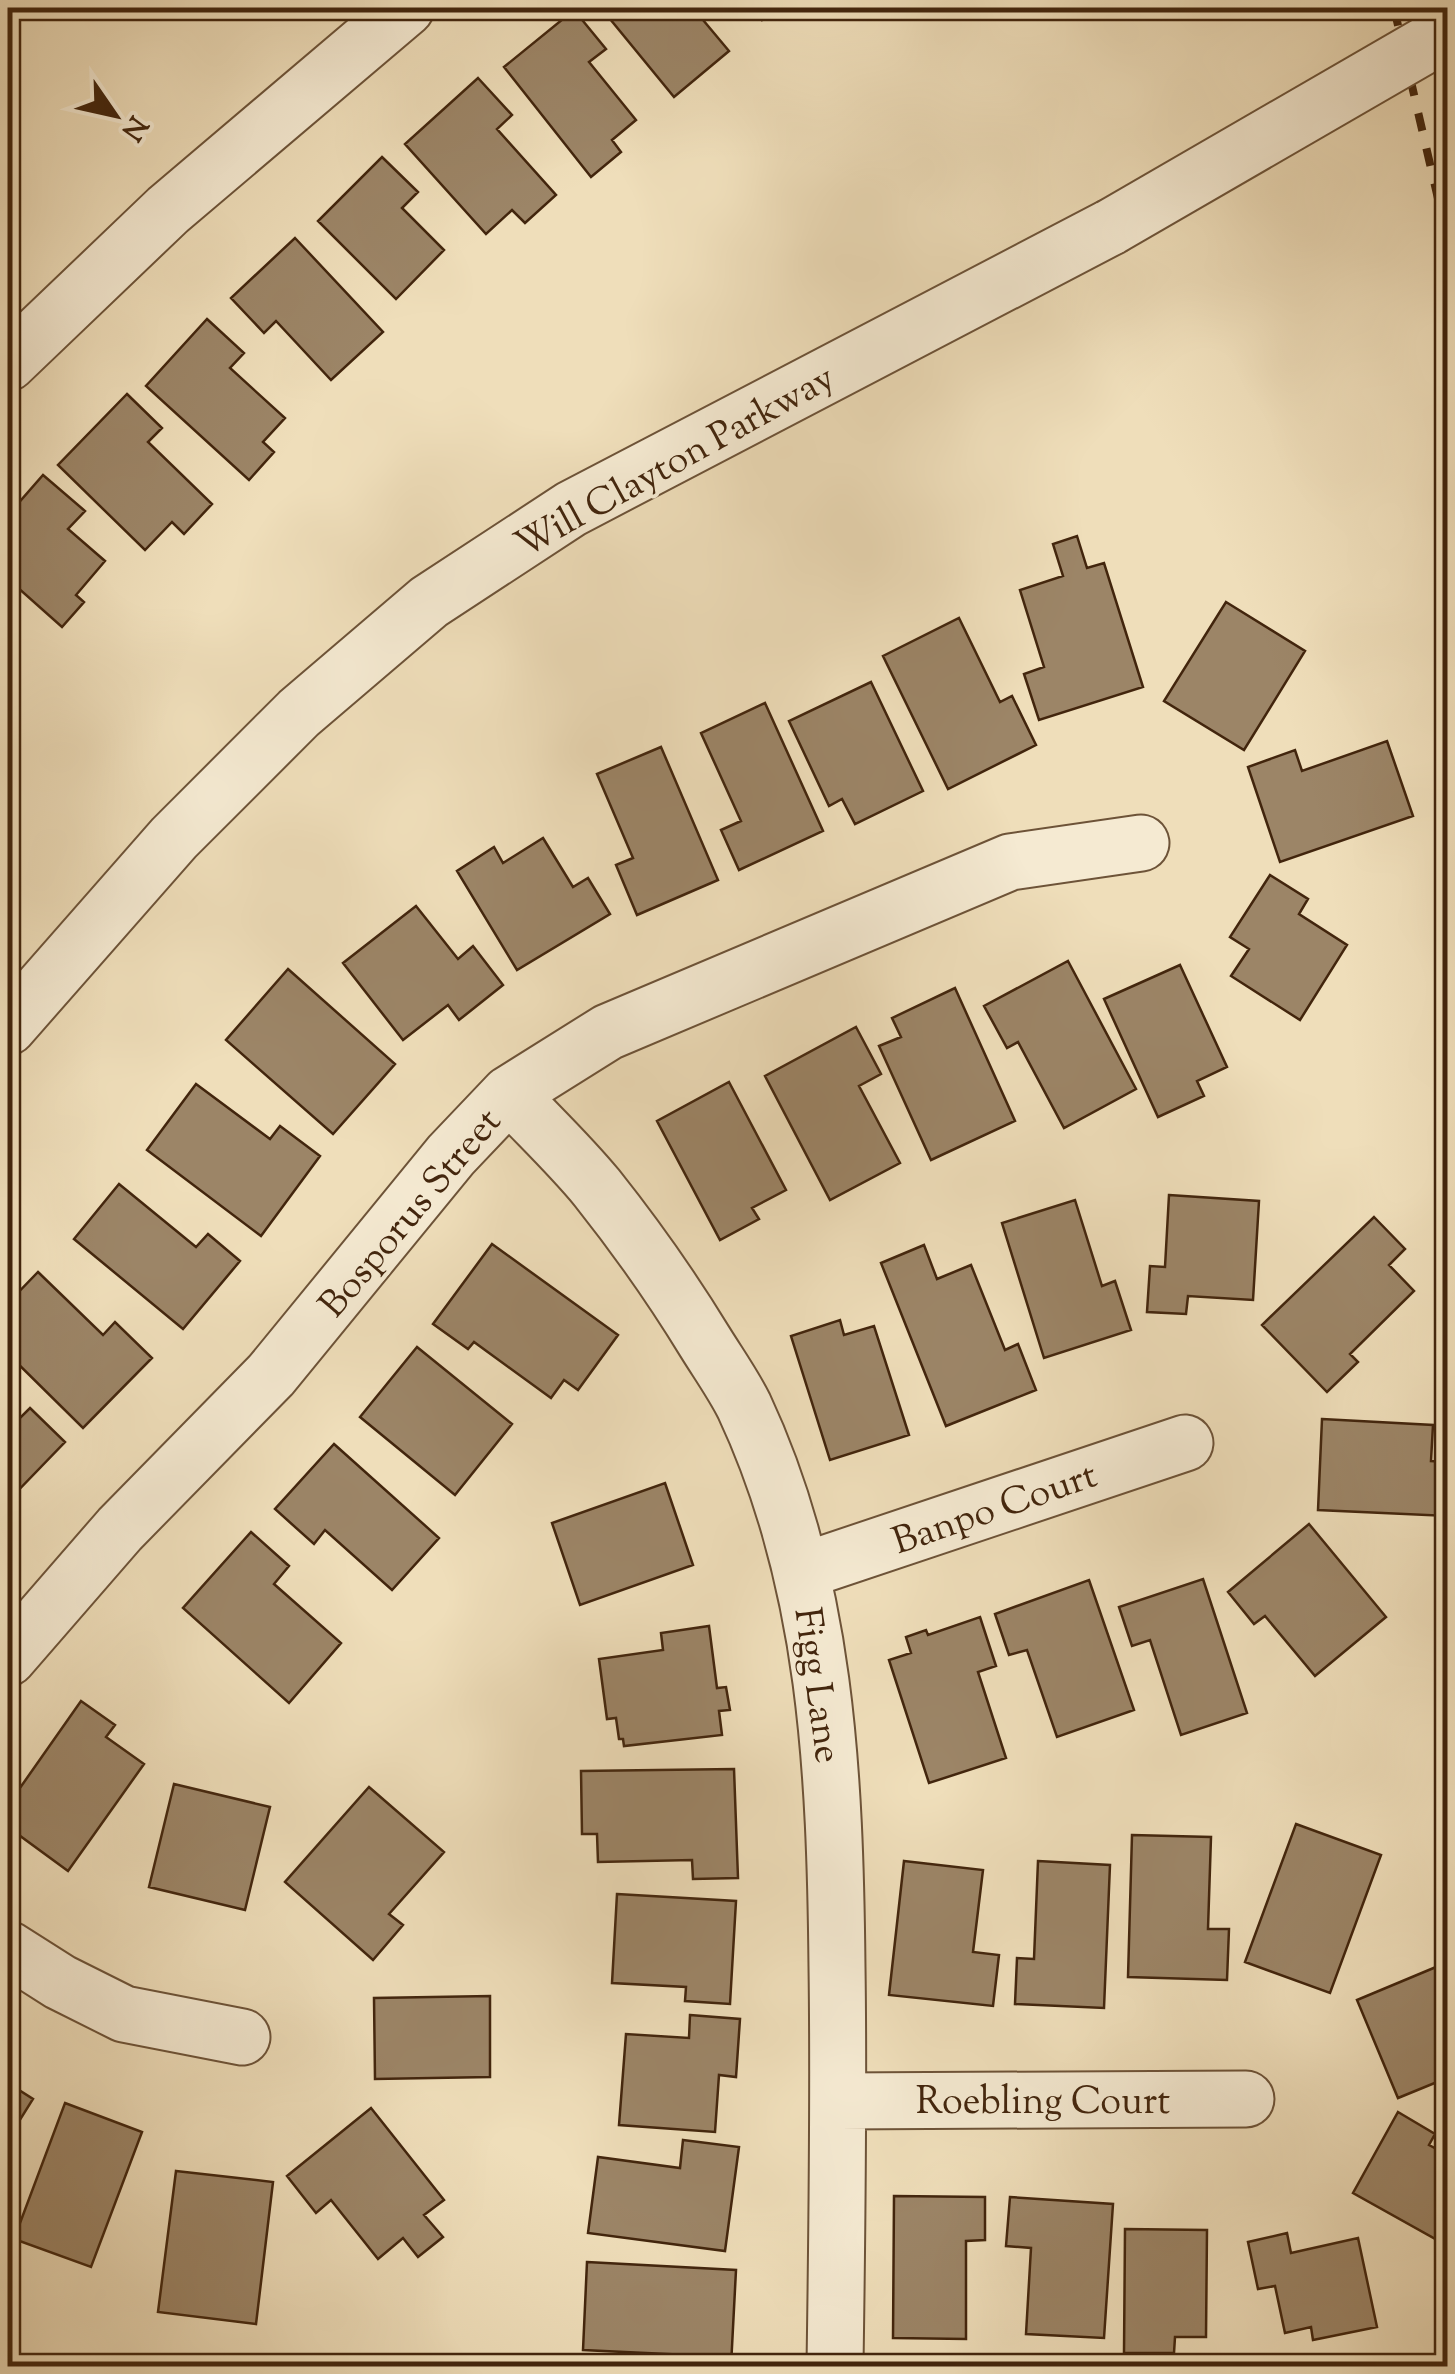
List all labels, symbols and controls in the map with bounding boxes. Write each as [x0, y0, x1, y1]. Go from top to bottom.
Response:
north arrow [65, 65, 165, 165]
text: N [110, 107, 156, 148]
street label: Will Clayton Parkway [506, 353, 846, 574]
street label: Bosporus Street [308, 1098, 516, 1331]
street label: Banpo Court [886, 1451, 1105, 1571]
street label: Figg Lane [777, 1604, 853, 1767]
street label: Roebling Court [916, 2077, 1170, 2131]

